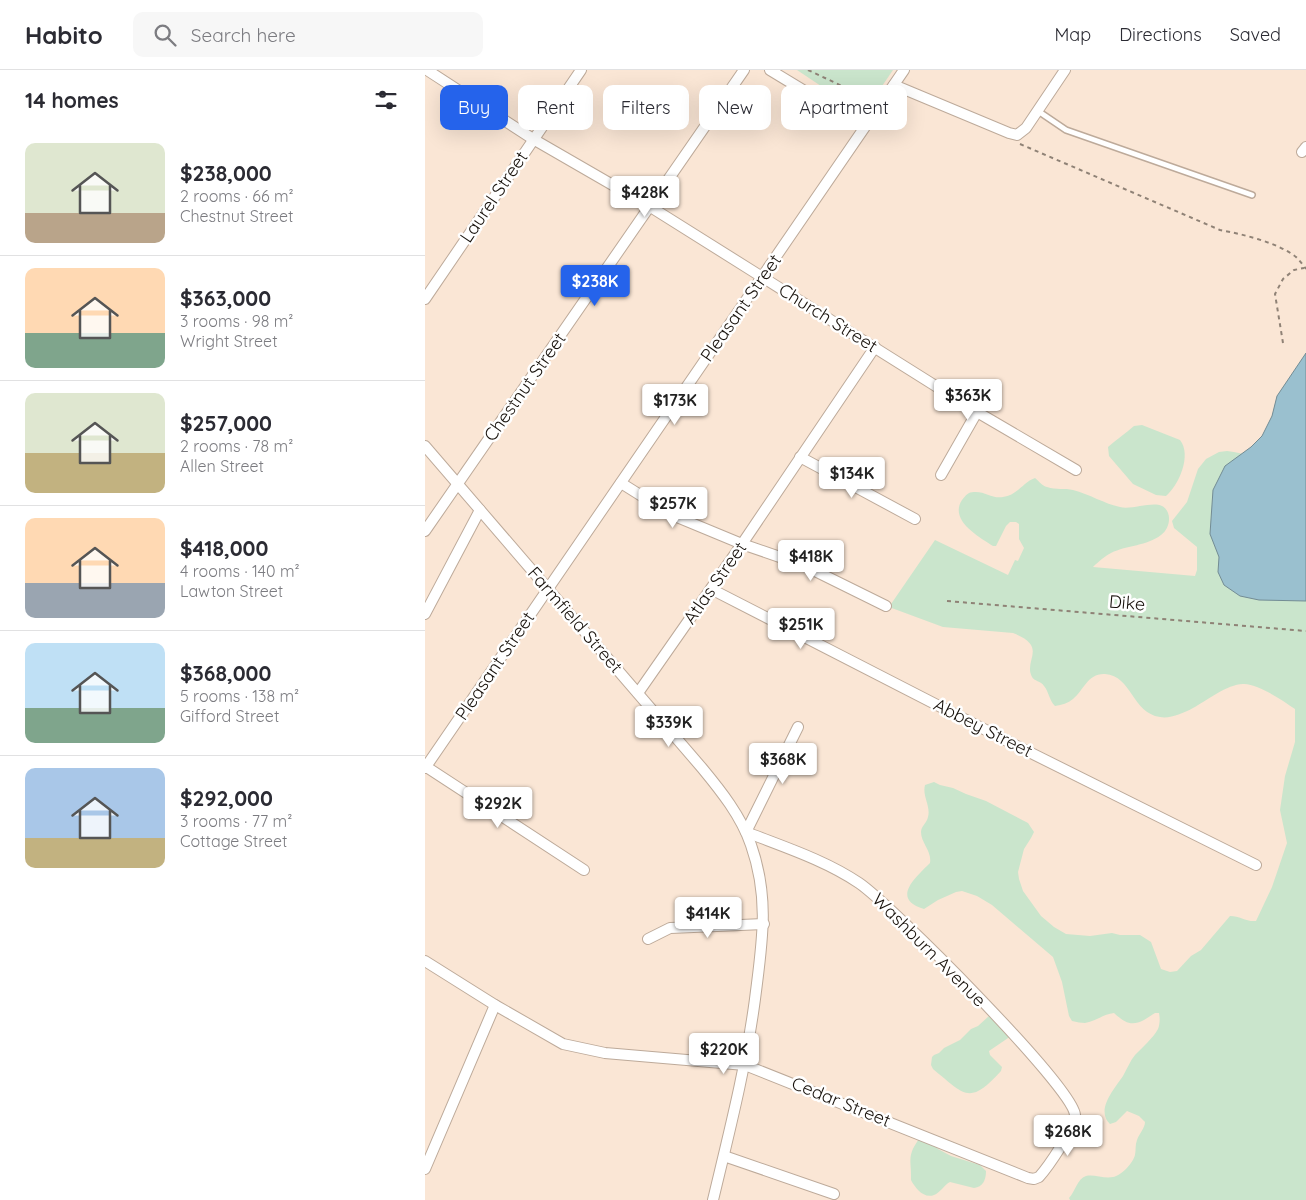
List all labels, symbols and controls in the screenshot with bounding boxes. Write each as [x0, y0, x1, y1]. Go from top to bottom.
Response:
search box [133, 12, 483, 57]
text: Habito [25, 20, 103, 50]
icon: search [151, 21, 179, 49]
text: Search here [191, 23, 296, 47]
text: Map [1054, 23, 1091, 46]
text: Directions [1119, 23, 1202, 46]
text: Saved [1230, 23, 1281, 46]
chip: Buy [440, 85, 508, 130]
chip: Rent [518, 85, 593, 130]
chip: Filters [603, 85, 689, 130]
chip: New [699, 85, 771, 130]
chip: Apartment [781, 85, 907, 130]
icon: filters [372, 86, 400, 114]
text: 14 homes [25, 87, 119, 113]
street label: Laurel Street [455, 147, 533, 247]
text: $238,000 [180, 160, 272, 186]
icon: home [65, 163, 125, 223]
pin: $428K [610, 176, 680, 218]
text: $428K [621, 182, 669, 202]
text: 2 rooms · 66 m² [180, 186, 294, 206]
text: Chestnut Street [180, 206, 293, 226]
street label: Pleasant Street [695, 250, 786, 366]
pin: $238K [560, 264, 630, 307]
text: $238K [572, 271, 618, 291]
street label: Church Street [775, 278, 882, 357]
text: $363,000 [180, 285, 271, 311]
icon: home [65, 288, 125, 348]
text: 3 rooms · 98 m² [180, 311, 293, 331]
street label: Chestnut Street [479, 328, 571, 446]
text: Wright Street [180, 331, 278, 351]
pin: $363K [933, 378, 1003, 421]
pin: $173K [640, 384, 710, 426]
text: $363K [945, 385, 991, 405]
text: $173K [653, 390, 697, 410]
text: $257,000 [180, 410, 272, 436]
icon: home [65, 413, 125, 473]
text: 2 rooms · 78 m² [180, 436, 293, 456]
text: Allen Street [180, 456, 264, 476]
pin: $134K [817, 456, 887, 499]
text: $134K [830, 463, 874, 483]
pin: $257K [638, 486, 708, 529]
text: $257K [649, 493, 697, 513]
text: $418,000 [180, 535, 268, 561]
street label: Atlas Street [678, 537, 751, 628]
icon: home [65, 538, 125, 598]
pin: $418K [776, 540, 846, 582]
text: $418K [789, 546, 833, 566]
text: 4 rooms · 140 m² [180, 561, 300, 581]
street label: Farmfield Street [523, 562, 628, 678]
text: Lawton Street [180, 581, 283, 601]
street label: Dike [1108, 589, 1146, 616]
street label: Pleasant Street [450, 607, 539, 724]
pin: $251K [766, 608, 836, 650]
text: $251K [779, 614, 823, 634]
text: $368,000 [180, 660, 271, 686]
icon: home [65, 663, 125, 723]
text: 5 rooms · 138 m² [180, 686, 299, 706]
street label: Abbey Street [930, 693, 1037, 762]
text: Gifford Street [180, 706, 279, 726]
pin: $339K [634, 706, 704, 748]
text: $339K [646, 712, 692, 732]
pin: $368K [748, 742, 818, 785]
text: $368K [760, 749, 806, 769]
text: $292,000 [180, 785, 273, 811]
pin: $292K [463, 786, 533, 829]
icon: home [65, 788, 125, 848]
text: $292K [474, 793, 522, 813]
text: 3 rooms · 77 m² [180, 811, 292, 831]
text: Cottage Street [180, 831, 287, 851]
street label: Washburn Avenue [868, 888, 991, 1011]
pin: $414K [673, 896, 743, 939]
text: $414K [686, 903, 730, 923]
pin: $220K [689, 1032, 759, 1075]
text: $220K [700, 1039, 748, 1059]
street label: Cedar Street [788, 1071, 894, 1132]
pin: $268K [1033, 1114, 1103, 1157]
text: $268K [1045, 1121, 1091, 1141]

